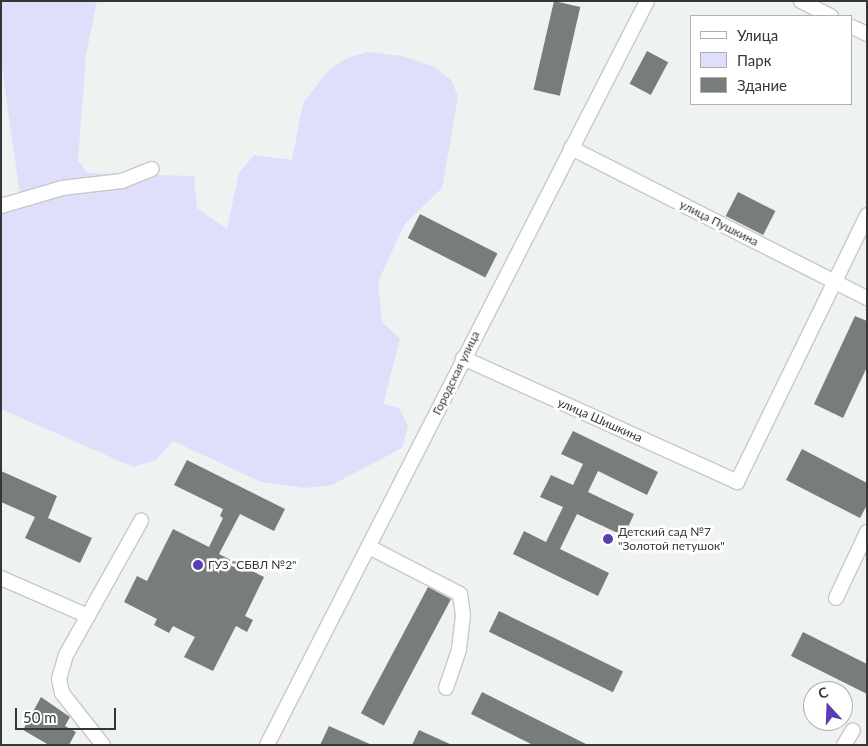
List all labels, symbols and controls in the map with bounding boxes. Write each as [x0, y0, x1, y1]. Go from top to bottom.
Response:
legend [690, 15, 853, 105]
text: Улица [737, 26, 778, 44]
text: Парк [737, 51, 771, 69]
text: Здание [737, 76, 787, 94]
street label: улица Пушкина [677, 197, 761, 249]
street label: Городская улица [429, 329, 483, 417]
street label: улица Шишкина [555, 395, 645, 445]
place label: Детский сад №7 "Золотой петушок" [618, 525, 725, 553]
marker: Детский сад №7 "Золотой петушок" [602, 533, 614, 545]
place label: ГУЗ "СБВЛ №2" [208, 558, 297, 572]
marker: ГУЗ "СБВЛ №2" [192, 559, 204, 571]
north arrow [803, 681, 853, 731]
text: С [816, 683, 830, 702]
scale bar [18, 698, 119, 730]
text: 50 m [23, 708, 57, 726]

